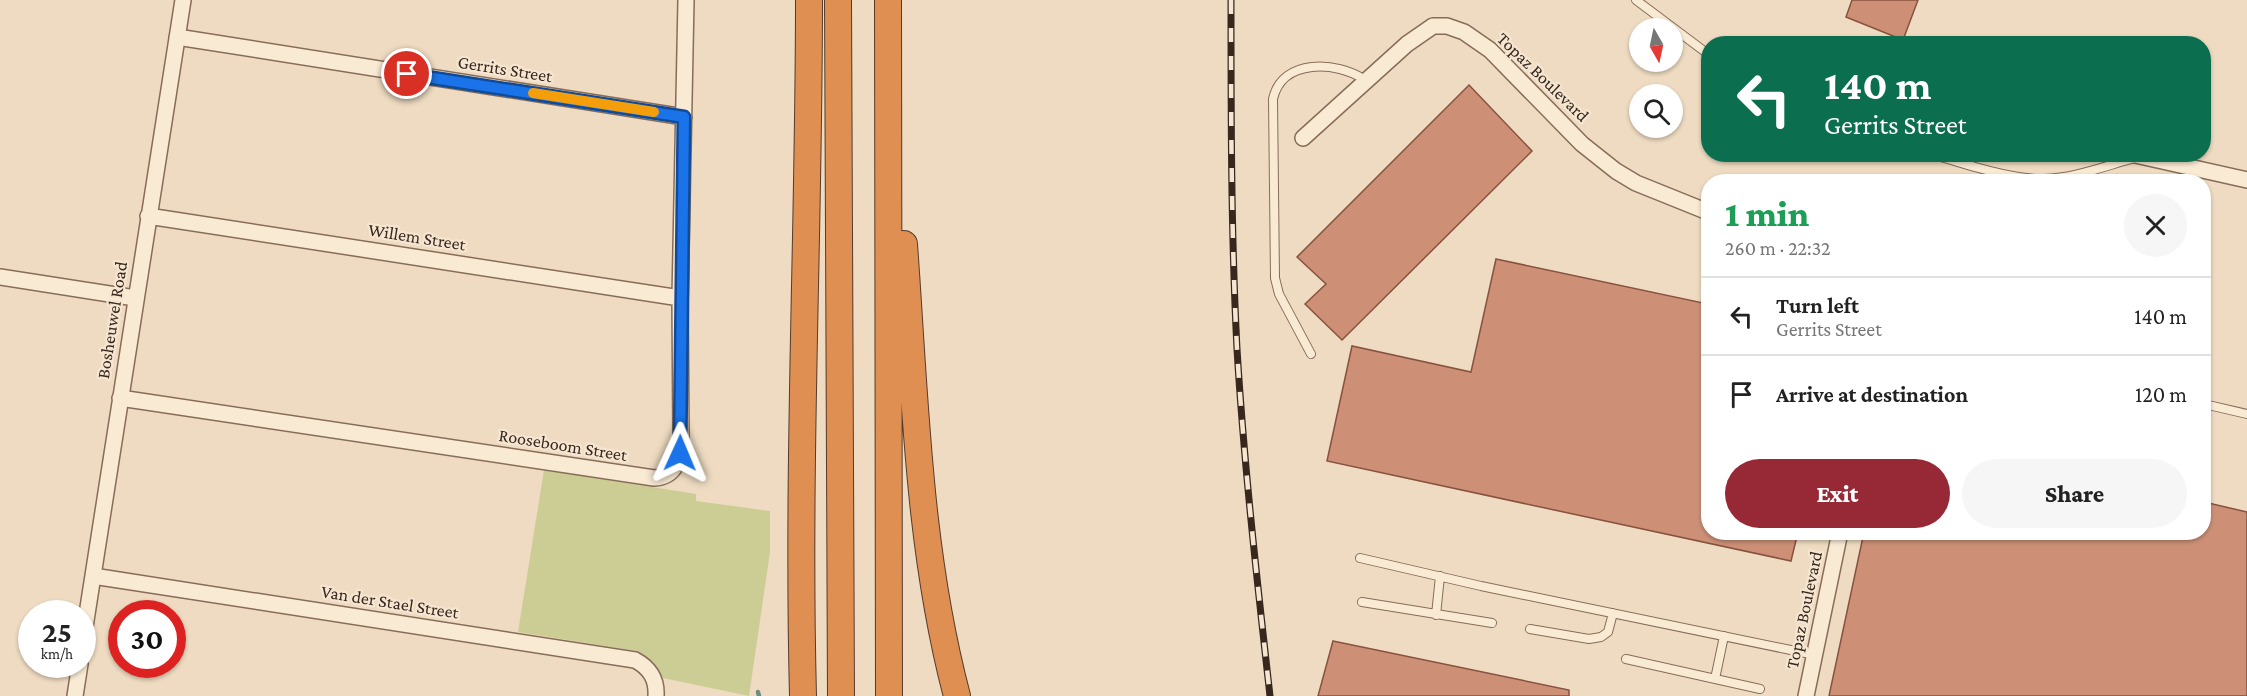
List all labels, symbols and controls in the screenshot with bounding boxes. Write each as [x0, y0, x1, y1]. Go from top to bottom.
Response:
north arrow [1629, 18, 1683, 72]
map controls [1629, 18, 1683, 138]
street label: Topaz Boulevard [1493, 28, 1593, 126]
pin [381, 48, 432, 99]
street label: Gerrits Street [456, 52, 555, 86]
icon: arrive [390, 57, 423, 90]
icon: left [1725, 60, 1803, 138]
text: 140 m [1824, 61, 1932, 108]
button: search [1629, 84, 1683, 138]
text: Gerrits Street [1824, 110, 1967, 140]
text: 1 min [1725, 194, 1809, 234]
button: close [2124, 194, 2187, 257]
street label: Willem Street [367, 219, 468, 255]
text: 260 m · 22:32 [1725, 237, 1831, 259]
street label: Bosheuwel Road [93, 259, 131, 380]
text: Turn left [1776, 293, 1859, 318]
icon: left [1725, 300, 1758, 333]
text: 140 m [2134, 304, 2187, 329]
text: Gerrits Street [1776, 318, 1882, 340]
icon: arrive [1725, 378, 1758, 411]
text: Arrive at destination [1776, 382, 1968, 407]
text: 120 m [2135, 382, 2187, 407]
position arrow [648, 421, 712, 485]
street label: Rooseboom Street [497, 425, 630, 465]
button: Exit [1725, 459, 1950, 528]
button: Share [1962, 459, 2187, 528]
street label: Topaz Boulevard [1782, 549, 1826, 671]
street label: Van der Stael Street [320, 581, 461, 623]
speed limit sign: 30 [108, 600, 186, 678]
text: 25 [42, 615, 72, 648]
text: km/h [41, 646, 73, 662]

